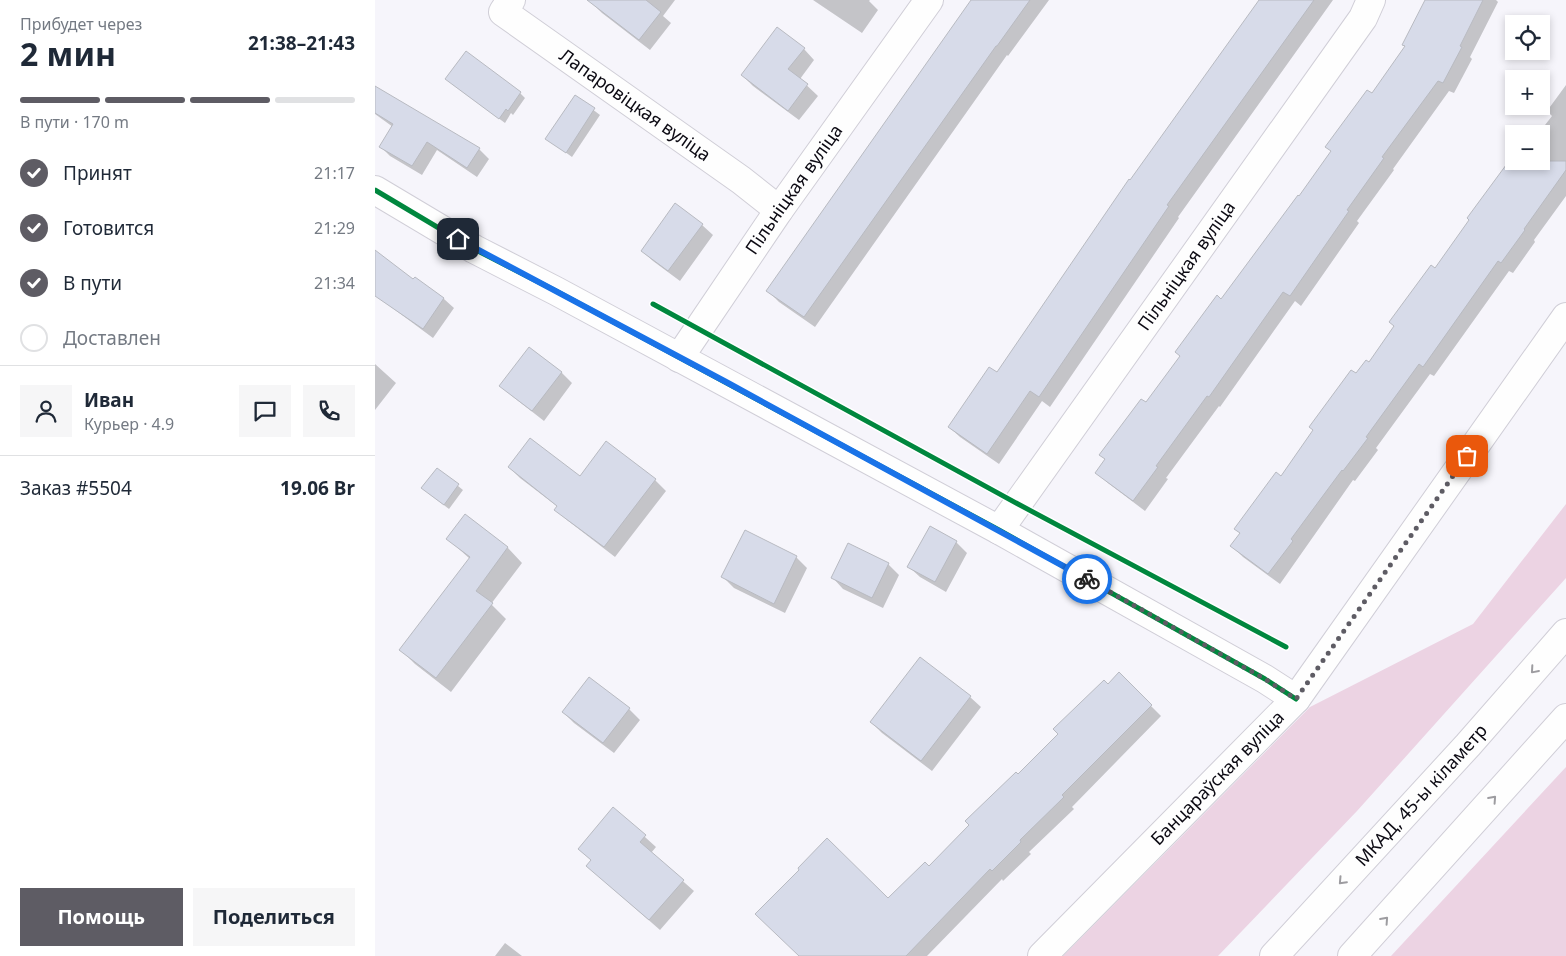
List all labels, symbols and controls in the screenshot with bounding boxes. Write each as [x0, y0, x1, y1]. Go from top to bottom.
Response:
text: Прибудет через [20, 13, 142, 35]
map controls [1505, 15, 1550, 170]
button: locate [1505, 15, 1550, 60]
text: 21:38–21:43 [248, 30, 355, 56]
text: 2 мин [20, 32, 116, 75]
street label: Лапаровіцкая вуліца [555, 43, 716, 166]
button: + [1505, 70, 1550, 115]
text: В пути · 170 m [20, 111, 129, 133]
street label: Пільніцкая вуліца [739, 119, 847, 259]
button: − [1505, 125, 1550, 170]
icon: check [20, 159, 48, 187]
text: Принят [63, 160, 132, 186]
text: 21:17 [314, 162, 355, 184]
street label: Пільніцкая вуліца [1132, 196, 1240, 335]
icon: check [20, 214, 48, 242]
text: Готовится [63, 215, 154, 241]
text: 21:29 [314, 217, 355, 239]
pin [437, 218, 479, 260]
icon: home [444, 225, 472, 253]
icon: check [20, 269, 48, 297]
text: В пути [63, 270, 122, 296]
text: 21:34 [314, 272, 355, 294]
text: Доставлен [63, 325, 161, 351]
button: person [20, 385, 72, 437]
button: chat [239, 385, 291, 437]
button: phone [303, 385, 355, 437]
text: Иван [84, 387, 134, 413]
text: Курьер · 4.9 [84, 413, 174, 435]
pin [1446, 435, 1488, 477]
icon: bag [1453, 442, 1481, 470]
text: Заказ #5504 [20, 475, 132, 501]
text: 19.06 Br [280, 475, 355, 501]
courier [1062, 554, 1112, 604]
icon: bike [1073, 565, 1101, 593]
one-way arrow [1531, 664, 1540, 673]
street label: Банцараўская вуліца [1145, 705, 1289, 850]
street label: МКАД, 45-ы кіламетр [1349, 719, 1492, 871]
one-way arrow [1487, 795, 1496, 804]
one-way arrow [1339, 876, 1348, 885]
button: Помощь [20, 888, 183, 946]
button: Поделиться [193, 888, 355, 946]
one-way arrow [1379, 916, 1388, 925]

